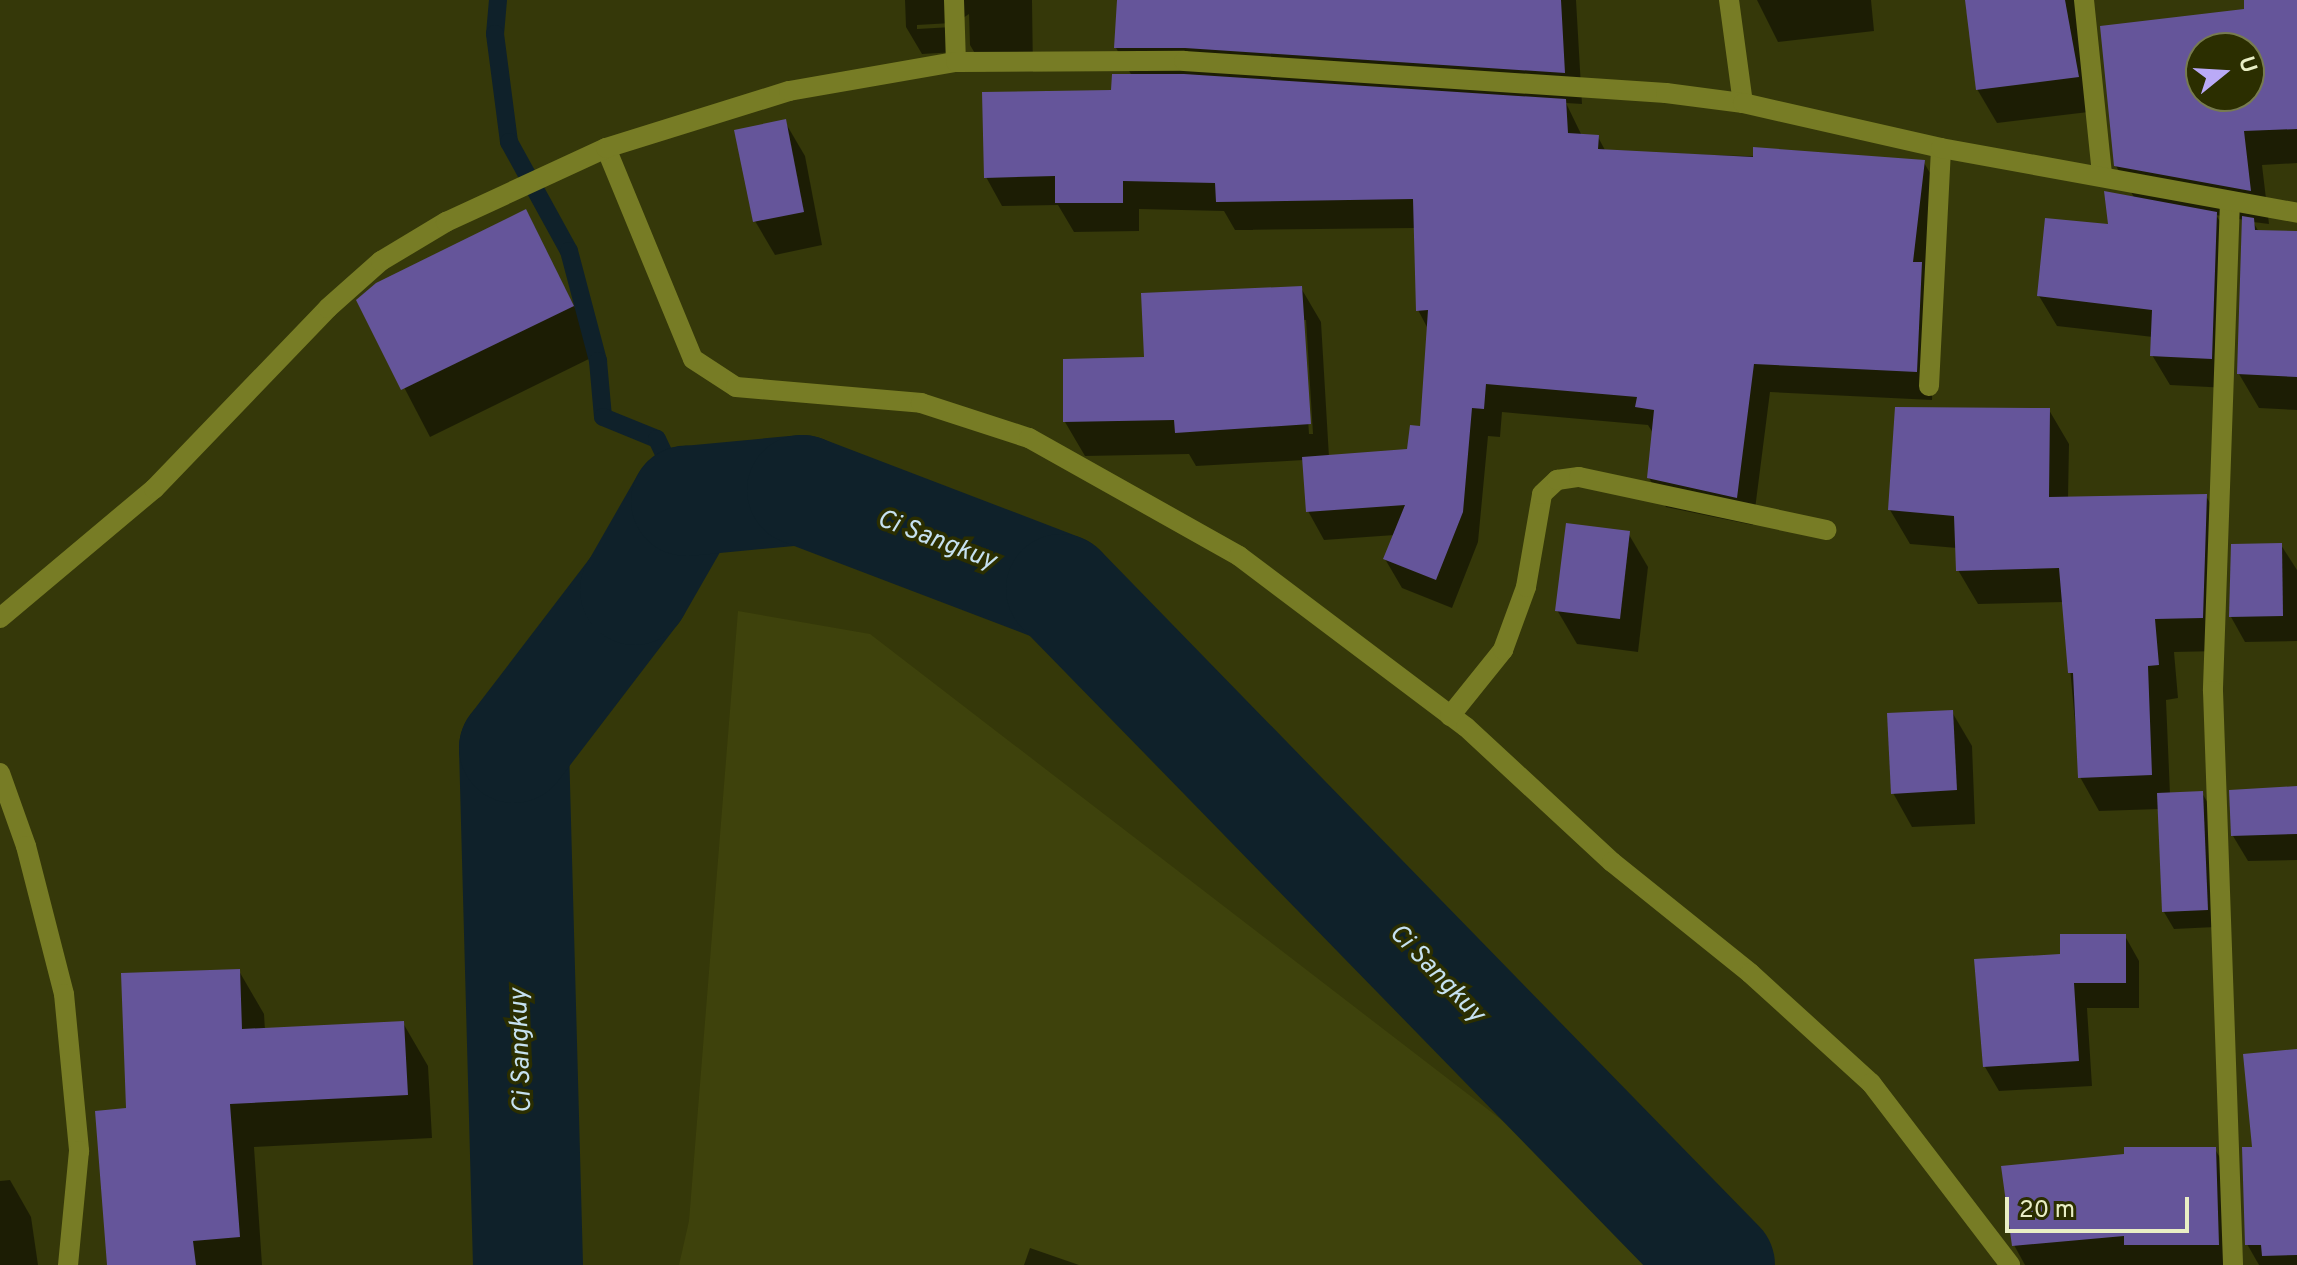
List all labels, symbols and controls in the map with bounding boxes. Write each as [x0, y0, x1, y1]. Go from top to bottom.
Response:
north arrow [2185, 32, 2265, 112]
text: U [2231, 53, 2262, 77]
water label: Ci Sangkuy [872, 504, 1000, 578]
water label: Ci Sangkuy [1381, 918, 1491, 1030]
water label: Ci Sangkuy [504, 988, 540, 1114]
scale bar [2009, 1181, 2193, 1231]
text: 20 m [2019, 1196, 2075, 1226]

